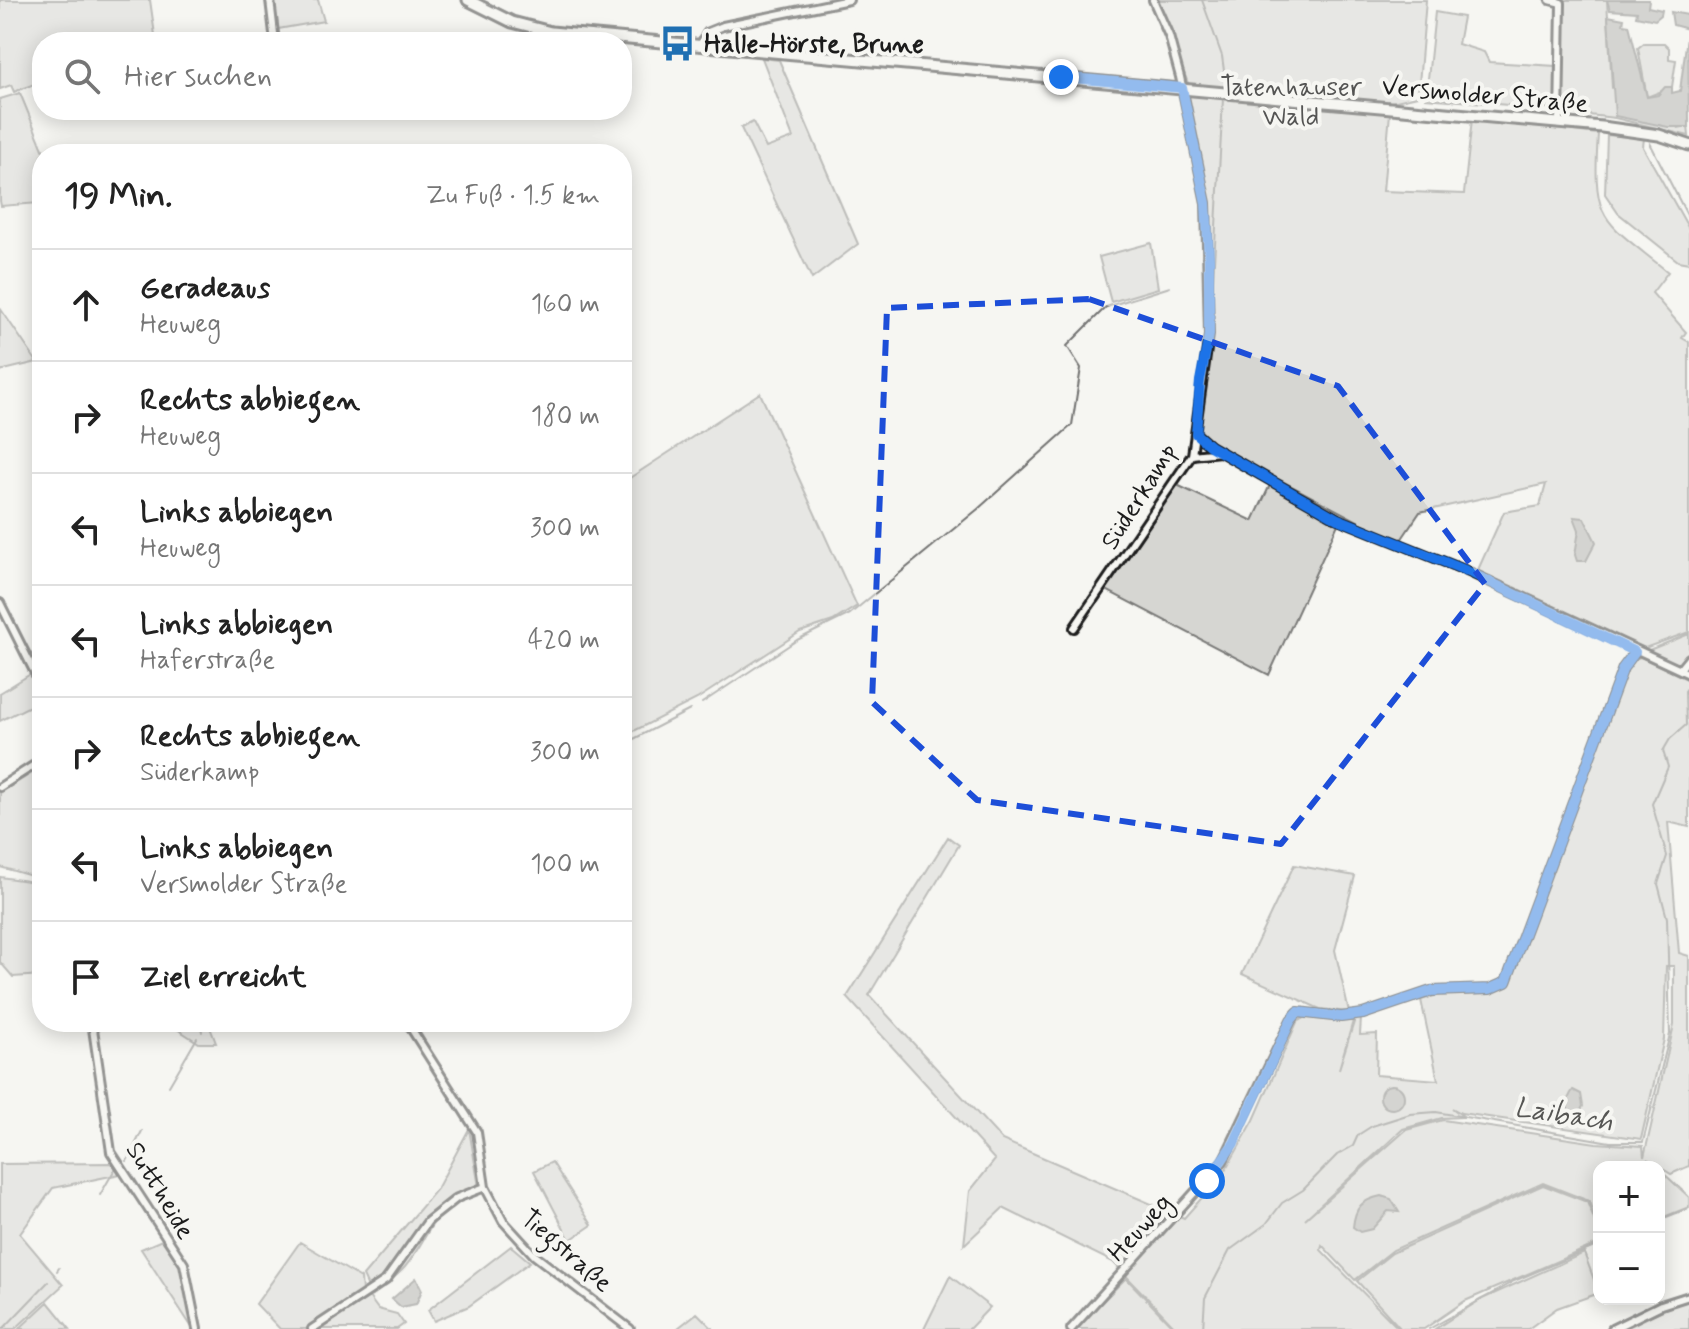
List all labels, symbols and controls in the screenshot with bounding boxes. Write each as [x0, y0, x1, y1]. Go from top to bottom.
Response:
bus stop icon: Halle-Hörste, Brune [659, 24, 697, 62]
place label: Halle-Hörste, Brune [704, 28, 924, 62]
search box [32, 32, 632, 120]
icon: search [60, 54, 104, 98]
text: Hier suchen [124, 57, 272, 96]
route end [1043, 59, 1079, 95]
street label: Versmolder Straße [1380, 70, 1590, 122]
park label: Tatenhauser Wald [1220, 71, 1363, 135]
text: 19 Min. [64, 174, 172, 219]
text: Zu Fuß · 1.5 km [426, 179, 600, 213]
text: Geradeaus [140, 269, 270, 308]
icon: ahead [64, 283, 108, 327]
text: 160 m [531, 288, 600, 322]
text: Heuweg [140, 308, 221, 342]
text: Rechts abbiegen [140, 381, 360, 420]
icon: right [64, 395, 108, 439]
text: 180 m [531, 400, 600, 434]
text: Heuweg [140, 420, 221, 454]
street label: Süderkamp [1094, 437, 1186, 557]
text: Links abbiegen [140, 493, 333, 532]
icon: left [64, 507, 108, 551]
text: 300 m [530, 512, 600, 546]
text: Heuweg [140, 532, 221, 566]
text: Links abbiegen [140, 605, 333, 644]
icon: left [64, 619, 108, 663]
text: 420 m [528, 624, 600, 658]
text: Haferstraße [140, 644, 275, 678]
text: Rechts abbiegen [140, 717, 360, 756]
icon: right [64, 731, 108, 775]
text: 300 m [530, 736, 600, 770]
text: Süderkamp [140, 756, 259, 790]
text: Links abbiegen [140, 829, 333, 868]
icon: left [64, 843, 108, 887]
text: 100 m [530, 848, 600, 882]
text: Versmolder Straße [140, 868, 347, 902]
icon: arrive [64, 955, 108, 999]
text: Ziel erreicht [140, 958, 306, 997]
water label: Laibach [1512, 1089, 1615, 1141]
street label: Suttheide [117, 1136, 202, 1246]
map controls [1593, 1161, 1665, 1305]
button: + [1593, 1161, 1665, 1233]
route start [1189, 1163, 1225, 1199]
street label: Heuweg [1101, 1187, 1182, 1271]
street label: Tiegstraße [511, 1202, 619, 1303]
button: − [1593, 1233, 1665, 1305]

